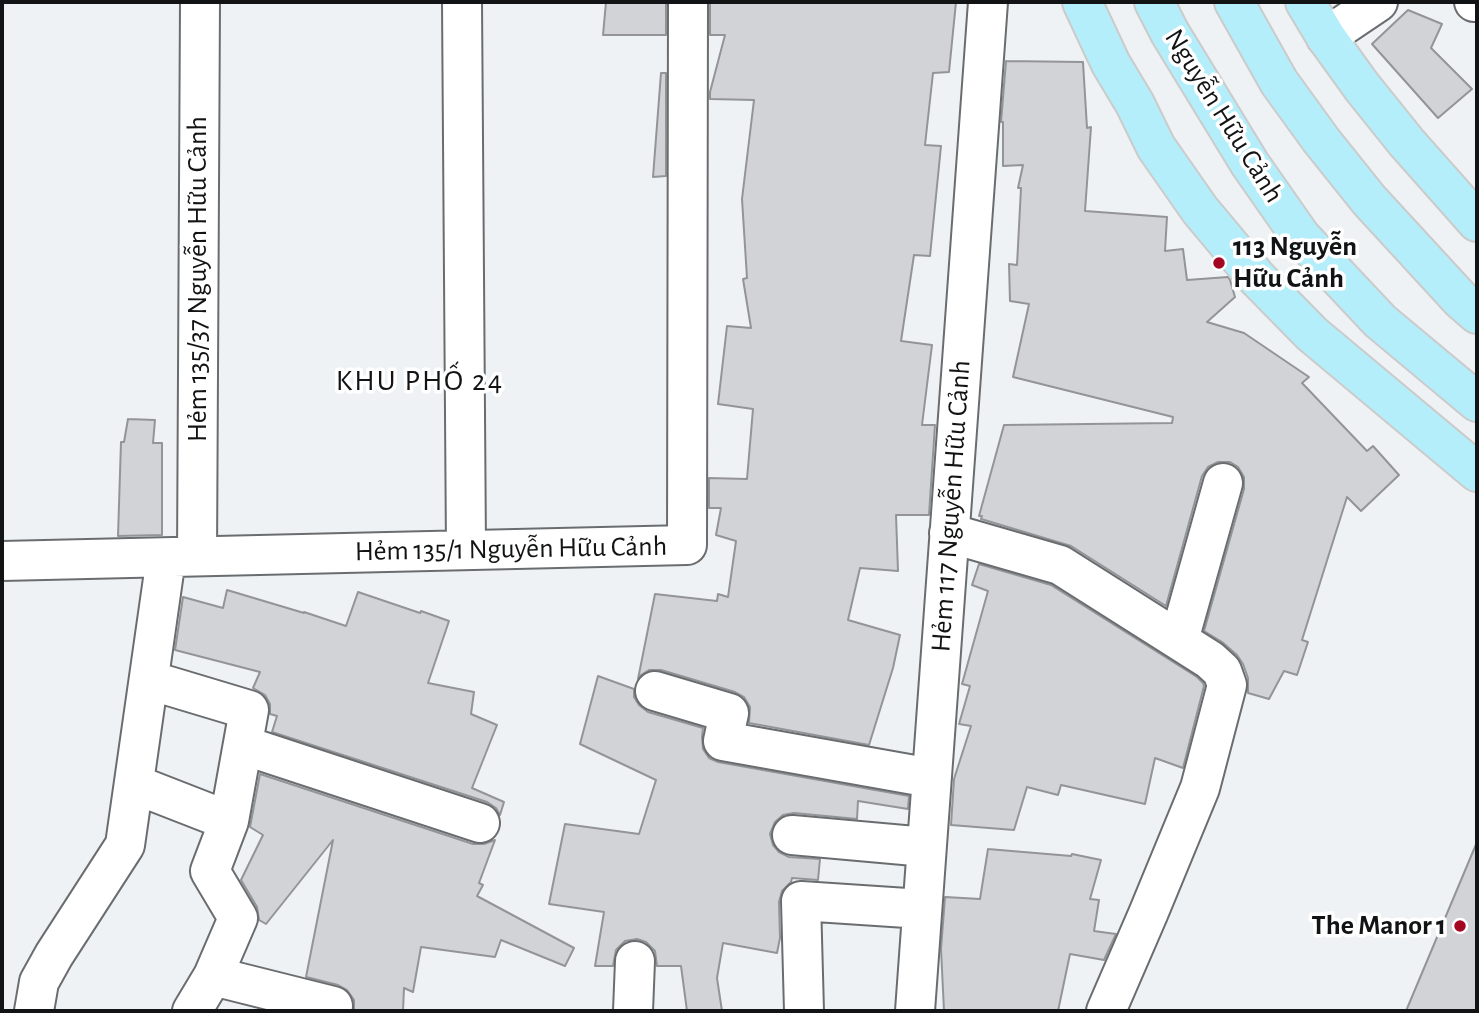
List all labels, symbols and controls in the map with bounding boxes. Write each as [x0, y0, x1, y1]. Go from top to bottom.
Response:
street label: Nguyễn Hữu Cảnh [1157, 23, 1291, 209]
street label: Hẻm 135/37 Nguyễn Hữu Cảnh [181, 116, 215, 442]
place label: 113 Nguyễn Hữu Cảnh [1233, 230, 1357, 296]
marker: 113 Nguyễn Hữu Cảnh [1211, 255, 1227, 271]
street label: Hẻm 117 Nguyễn Hữu Cảnh [924, 359, 978, 653]
district label: KHU PHỐ 24 [337, 363, 503, 399]
street label: Hẻm 135/1 Nguyễn Hữu Cảnh [355, 529, 667, 569]
place label: The Manor 1 [1312, 909, 1446, 943]
marker: The Manor 1 [1452, 918, 1468, 934]

